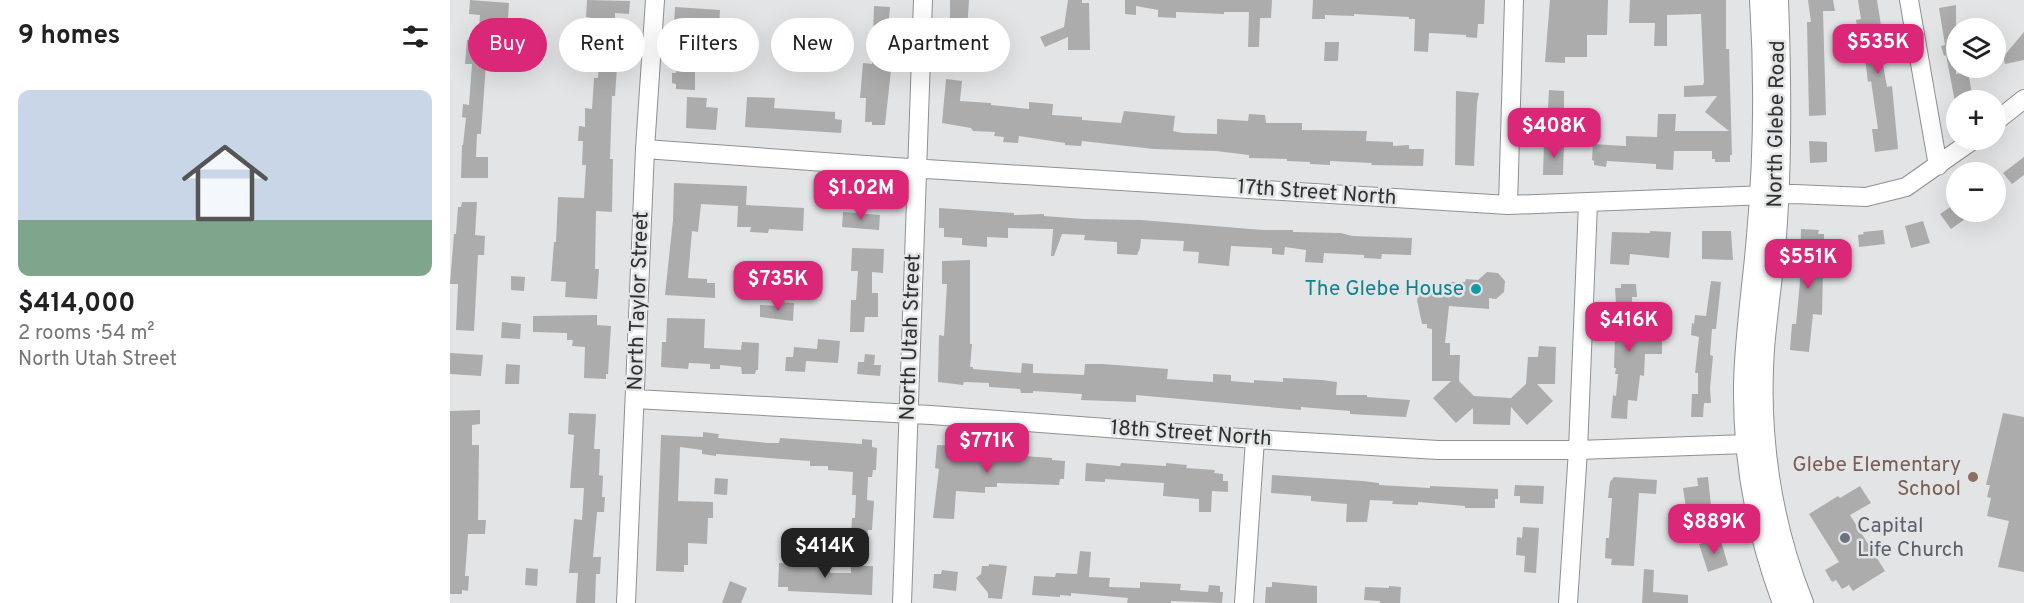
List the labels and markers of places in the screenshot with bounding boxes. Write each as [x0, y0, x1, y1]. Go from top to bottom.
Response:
pin: $535K [1836, 24, 1920, 75]
pin: $408K [1512, 108, 1596, 159]
pin: $1.02M [812, 170, 910, 221]
pin: $551K [1766, 239, 1850, 290]
pin: $735K [736, 261, 820, 312]
place label: The Glebe House [1305, 276, 1464, 303]
marker: The Glebe House [1469, 282, 1483, 296]
pin: $416K [1587, 302, 1671, 353]
pin: $771K [945, 423, 1029, 474]
place label: Glebe Elementary School [1792, 452, 1961, 503]
marker: Glebe Elementary School [1966, 470, 1980, 484]
pin: $889K [1672, 504, 1756, 555]
place label: Capital Life Church [1857, 513, 1964, 564]
pin: $414K [783, 528, 867, 579]
marker: Capital Life Church [1838, 531, 1852, 545]

